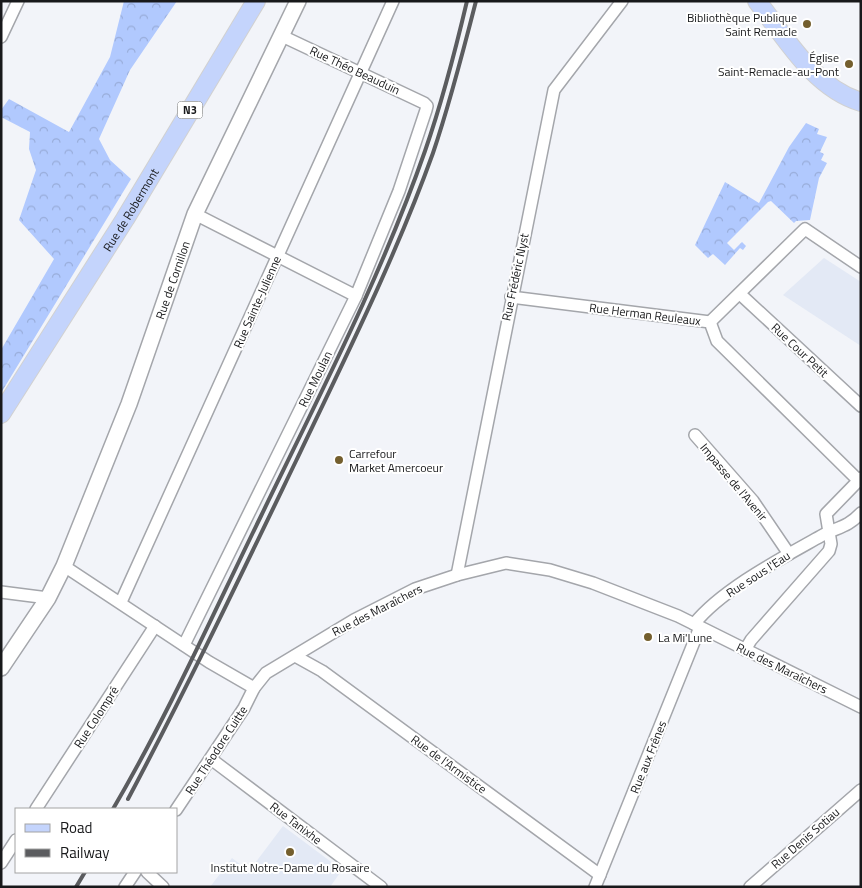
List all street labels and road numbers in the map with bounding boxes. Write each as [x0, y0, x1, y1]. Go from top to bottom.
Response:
street label: Rue Théo Beauduin [307, 41, 403, 99]
road number: N3 [178, 102, 202, 118]
street label: Rue de Robermont [97, 163, 164, 255]
street label: Rue Frédéric Nyst [496, 231, 534, 323]
street label: Rue de Cornillon [150, 238, 195, 322]
street label: Rue Sainte-Julienne [228, 253, 286, 351]
street label: Rue Herman Reuleaux [588, 298, 702, 330]
street label: Rue Cour Petit [767, 318, 834, 382]
street label: Rue Moulan [293, 348, 337, 410]
street label: Impasse de l'Avenir [696, 439, 772, 525]
street label: Rue sous l'Eau [722, 546, 794, 602]
street label: Rue des Maraîchers [328, 579, 426, 641]
street label: Rue des Maraîchers [733, 638, 831, 699]
street label: Rue Colompré [69, 682, 123, 752]
street label: Rue Théodore Cuitte [180, 702, 252, 798]
street label: Rue aux Frênes [625, 717, 671, 796]
street label: Rue de l'Armistice [407, 730, 491, 798]
street label: Rue Tanixhe [266, 797, 326, 849]
street label: Rue Denis Sotiau [766, 803, 844, 873]

